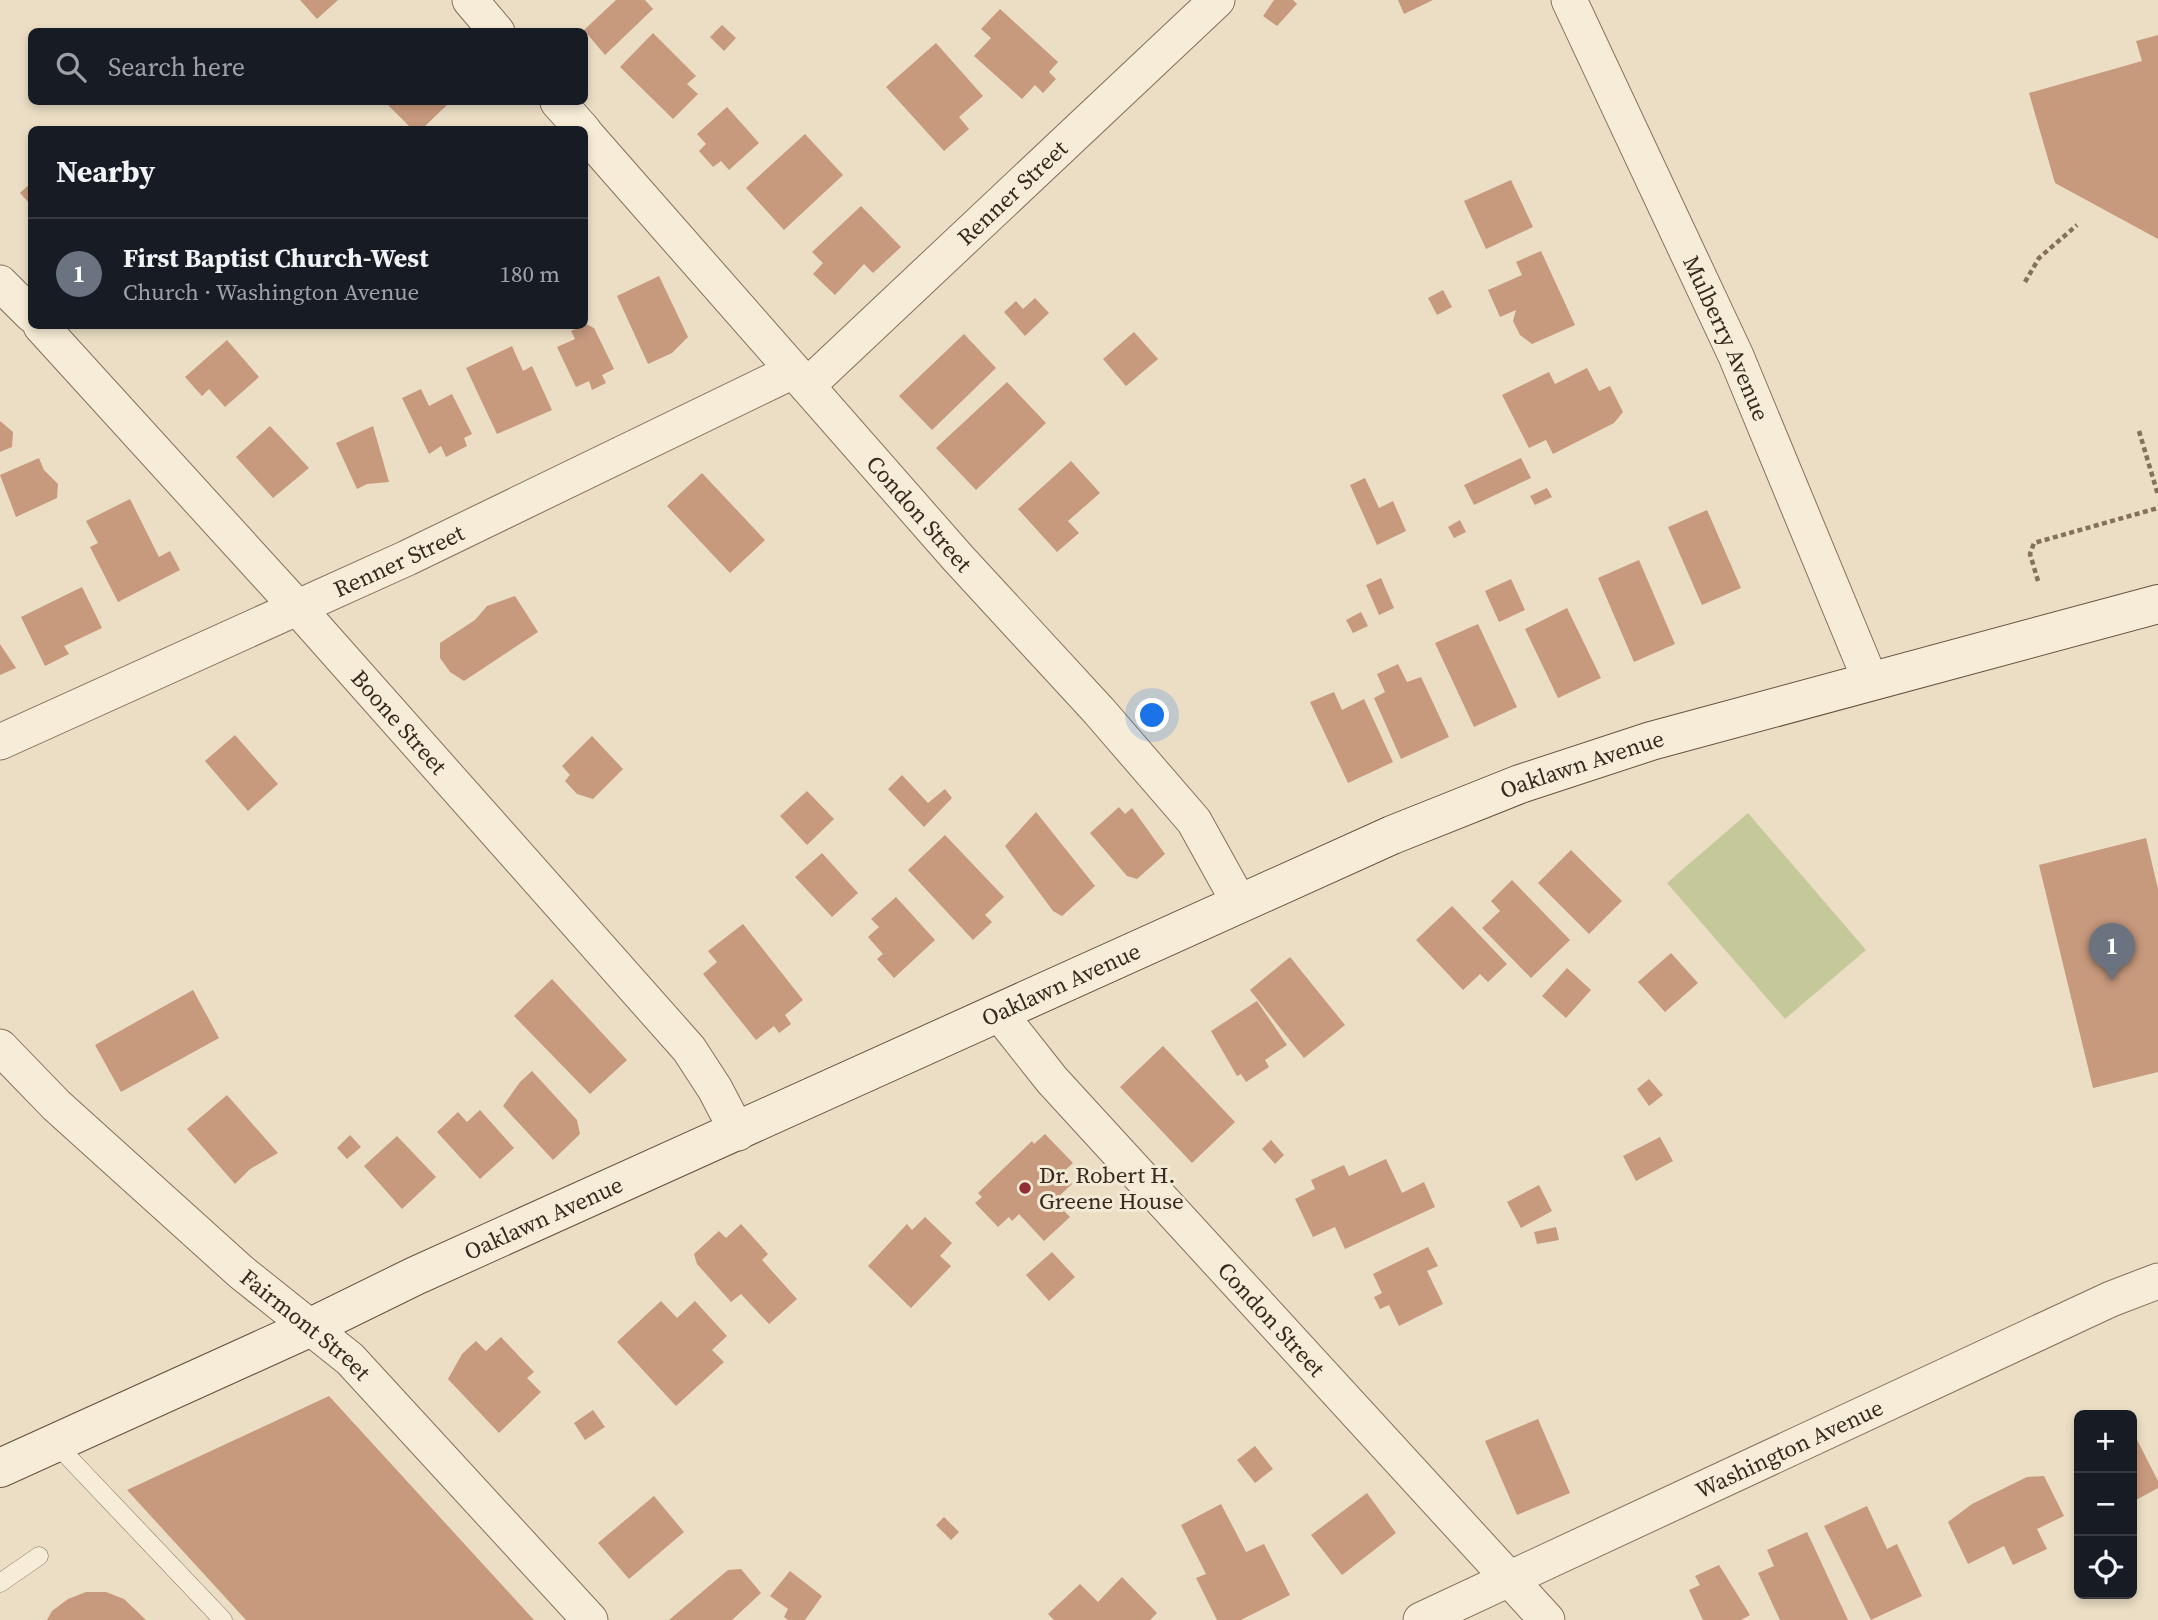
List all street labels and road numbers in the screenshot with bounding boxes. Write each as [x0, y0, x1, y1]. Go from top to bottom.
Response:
street label: Renner Street [950, 132, 1075, 253]
street label: Mulberry Avenue [1675, 250, 1777, 426]
street label: Condon Street [859, 448, 980, 579]
street label: Renner Street [328, 516, 470, 605]
street label: Boone Street [344, 663, 455, 782]
street label: Oaklawn Avenue [1495, 722, 1667, 806]
street label: Oaklawn Avenue [976, 935, 1145, 1034]
street label: Oaklawn Avenue [459, 1168, 628, 1268]
street label: Condon Street [1210, 1255, 1333, 1384]
street label: Fairmont Street [233, 1261, 378, 1388]
street label: Washington Avenue [1690, 1391, 1888, 1506]

